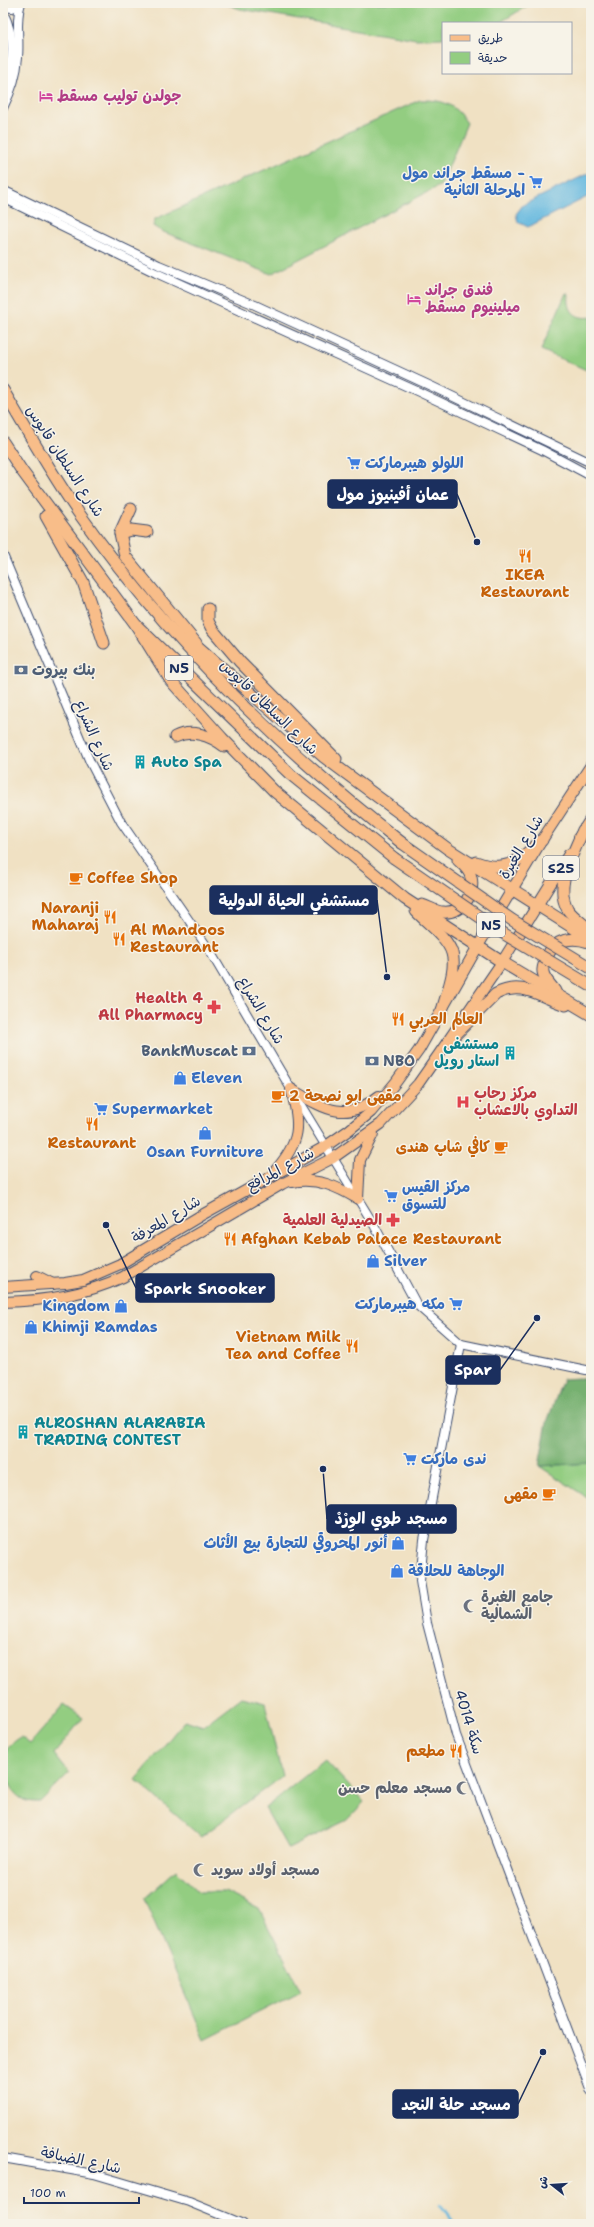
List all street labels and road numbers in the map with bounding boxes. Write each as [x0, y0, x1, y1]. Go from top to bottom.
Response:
street label: شارع السلطان قابوس [21, 401, 109, 521]
street label: شارع السلطان قابوس [215, 655, 323, 759]
road number: N5 [165, 656, 193, 680]
street label: شارع الشراع [69, 696, 119, 774]
street label: شارع الغبرة [494, 811, 548, 883]
road number: S25 [543, 856, 579, 880]
road number: N5 [477, 913, 505, 937]
street label: شارع الشراع [233, 972, 289, 1048]
street label: شارع المرافع [242, 1143, 318, 1196]
street label: شارع المعرفة [128, 1191, 204, 1247]
street label: سكة 4014 [450, 1687, 488, 1757]
street label: شارع الضيافة [39, 2142, 123, 2178]

